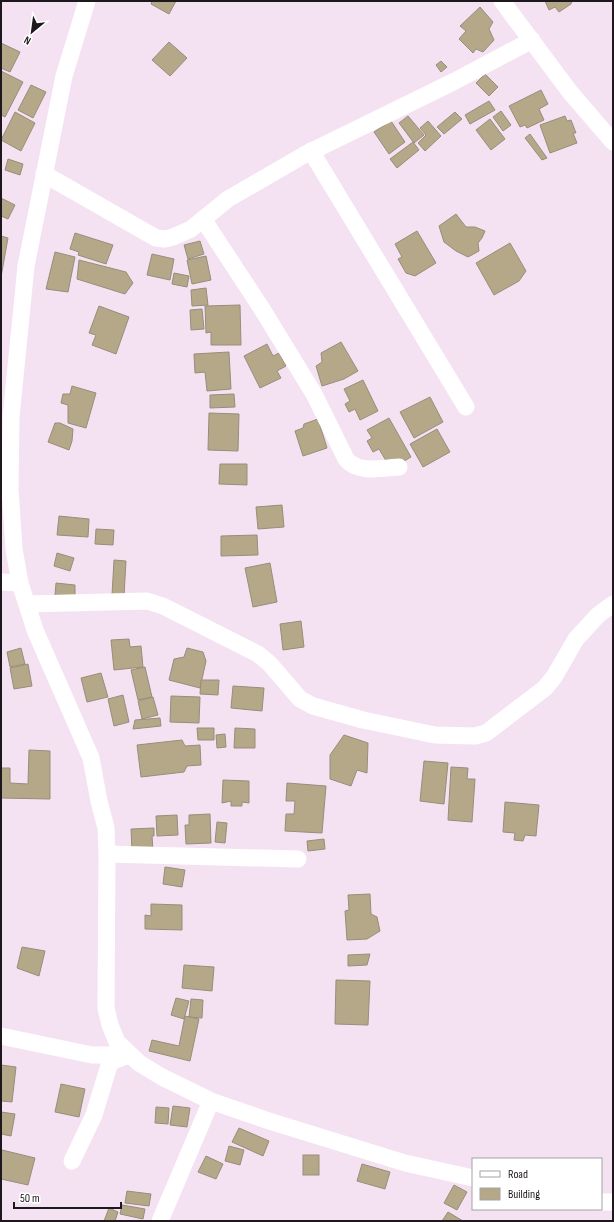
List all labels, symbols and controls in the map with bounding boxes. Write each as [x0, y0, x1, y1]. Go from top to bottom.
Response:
north arrow [12, 12, 52, 52]
text: N [22, 33, 33, 47]
legend [472, 1158, 602, 1210]
text: Road [508, 1167, 528, 1182]
scale bar [14, 1184, 121, 1210]
text: Building [508, 1187, 540, 1202]
text: 50 m [20, 1191, 40, 1206]

